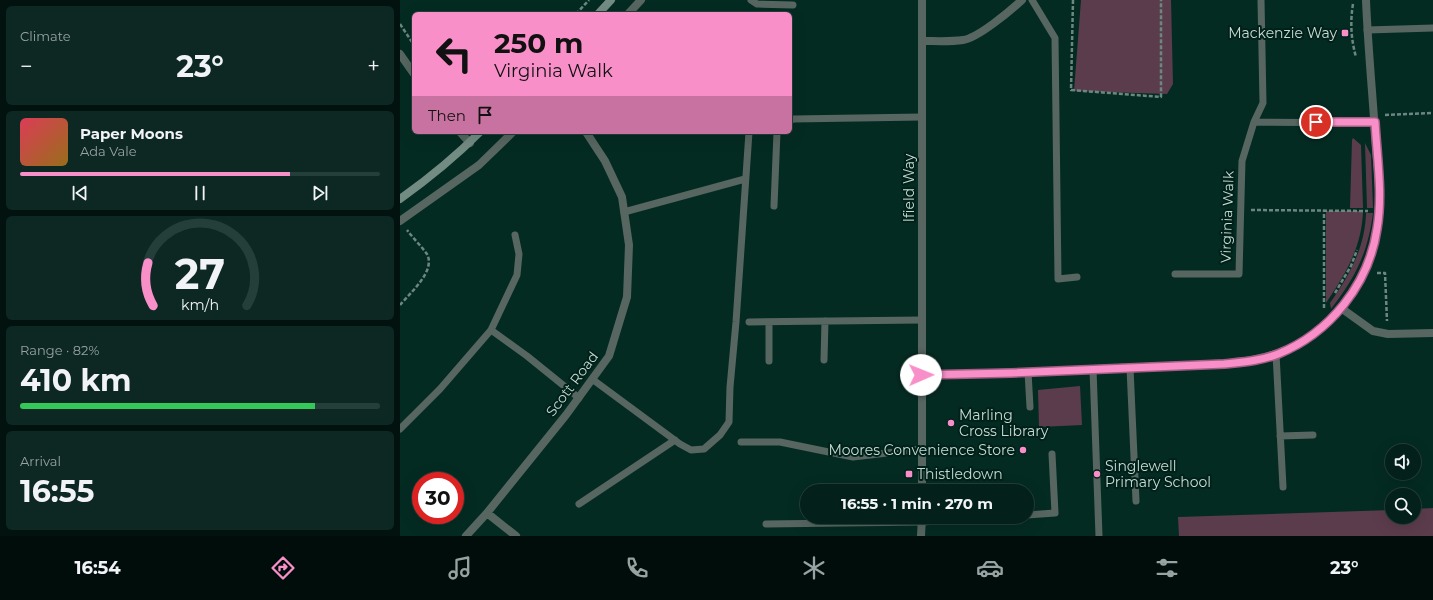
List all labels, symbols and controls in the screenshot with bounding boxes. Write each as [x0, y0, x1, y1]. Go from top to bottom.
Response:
place label: Mackenzie Way [1228, 24, 1337, 42]
text: 250 m [494, 26, 584, 60]
text: Climate [20, 28, 71, 44]
icon: left [428, 28, 480, 80]
marker: Mackenzie Way [1340, 28, 1350, 38]
text: 23° [176, 48, 224, 85]
text: − [20, 53, 33, 80]
text: + [367, 53, 380, 80]
text: Virginia Walk [494, 60, 613, 82]
icon: arrive [474, 104, 496, 126]
pin [1299, 105, 1333, 139]
text: Then [428, 106, 466, 125]
icon: arrive [1305, 111, 1327, 133]
text: Paper Moons [80, 124, 183, 143]
text: Ada Vale [80, 143, 137, 159]
street label: Ifield Way [900, 153, 918, 222]
street label: Virginia Walk [1216, 170, 1238, 264]
icon: previous [69, 182, 91, 204]
icon: pause [189, 182, 211, 204]
icon: next [309, 182, 331, 204]
text: 27 [175, 249, 225, 299]
text: km/h [181, 296, 219, 314]
text: Range · 82% [20, 342, 99, 358]
street label: Scott Road [542, 348, 602, 420]
position arrow [900, 354, 942, 396]
text: 410 km [20, 362, 132, 399]
place label: Marling Cross Library [959, 406, 1049, 440]
marker: Marling Cross Library [946, 418, 956, 428]
place label: Moores Convenience Store [828, 441, 1015, 459]
map controls [1385, 444, 1421, 524]
button: sound [1385, 444, 1421, 480]
marker: Moores Convenience Store [1018, 445, 1028, 455]
text: Arrival [20, 453, 61, 469]
place label: Singlewell Primary School [1105, 457, 1211, 491]
place label: Thistledown [917, 465, 1003, 483]
marker: Thistledown [904, 469, 914, 479]
marker: Singlewell Primary School [1092, 469, 1102, 479]
speed limit sign: 30 [412, 472, 464, 524]
text: 16:55 [20, 473, 94, 510]
button: search [1385, 488, 1421, 524]
text: 16:55 · 1 min · 270 m [841, 494, 993, 513]
icon: directions [269, 554, 297, 582]
icon: music [446, 554, 474, 582]
icon: phone [623, 554, 651, 582]
icon: climate [800, 554, 828, 582]
icon: car [976, 554, 1004, 582]
icon: filters [1153, 554, 1181, 582]
text: 16:54 [74, 557, 121, 579]
text: 23° [1330, 557, 1359, 579]

